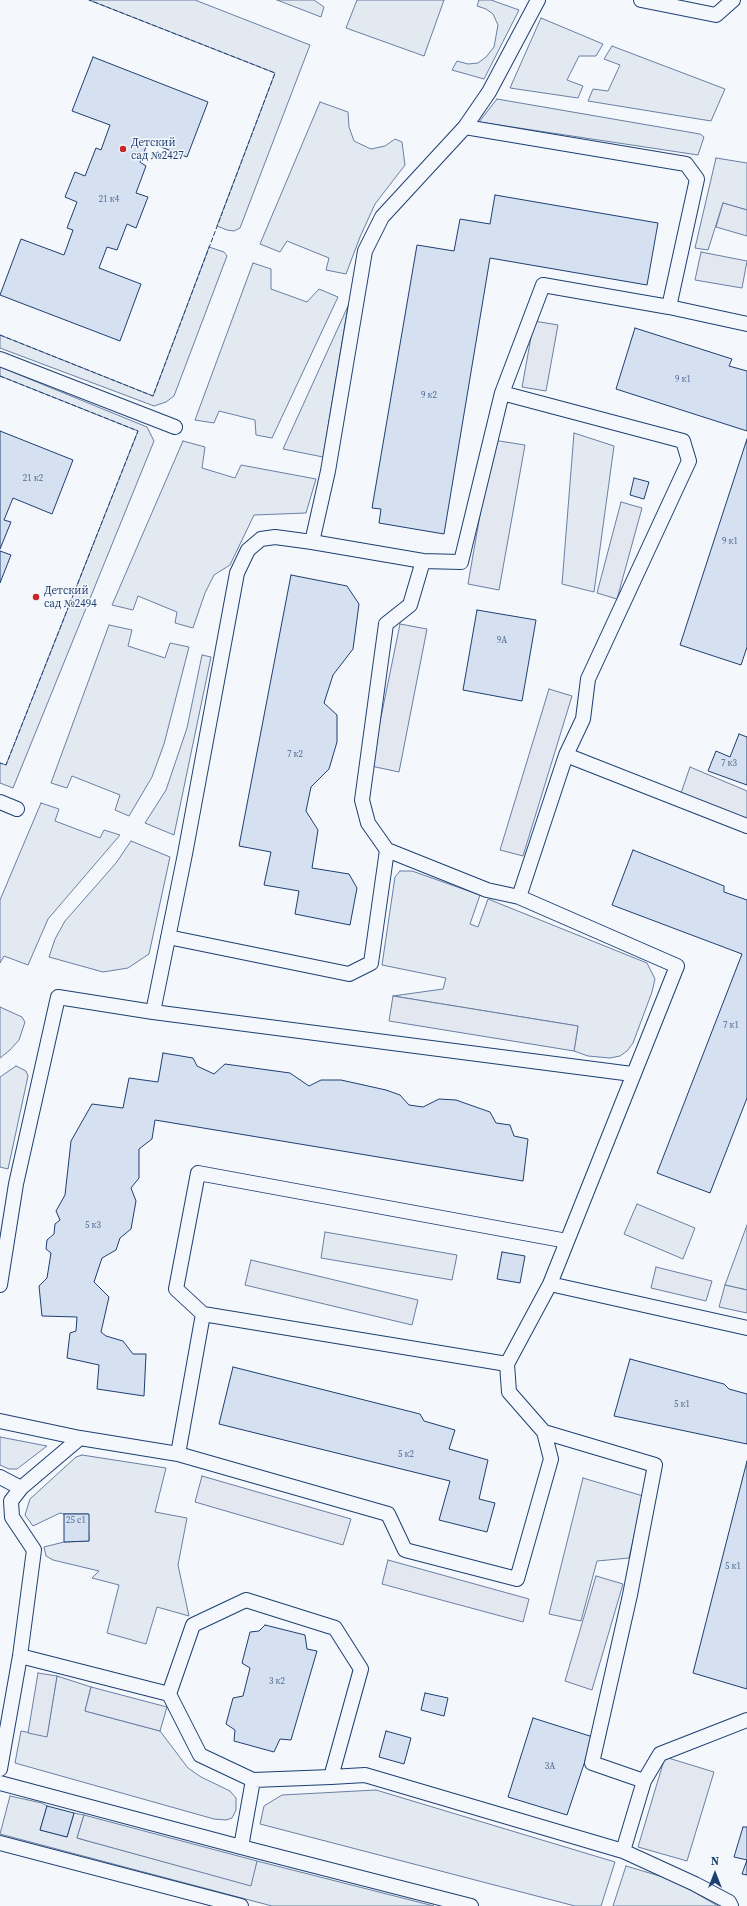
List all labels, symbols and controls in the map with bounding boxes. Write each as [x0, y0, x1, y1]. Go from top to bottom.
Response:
place label: Детский сад №2427 [131, 136, 184, 162]
marker: Детский сад №2427 [118, 144, 128, 154]
house number: 21 к4 [99, 195, 119, 205]
house number: 9 к1 [675, 375, 691, 385]
house number: 9 к2 [421, 391, 437, 401]
house number: 21 к2 [23, 474, 43, 484]
house number: 9 к1 [722, 537, 738, 547]
place label: Детский сад №2494 [44, 584, 97, 610]
marker: Детский сад №2494 [31, 592, 41, 602]
house number: 9А [497, 636, 507, 646]
house number: 7 к2 [287, 750, 303, 760]
house number: 7 к3 [721, 759, 737, 769]
house number: 7 к1 [723, 1021, 739, 1031]
house number: 5 к3 [85, 1221, 101, 1231]
house number: 5 к1 [674, 1400, 690, 1410]
house number: 5 к2 [398, 1450, 414, 1460]
house number: 25 с1 [66, 1516, 86, 1526]
house number: 5 к1 [725, 1562, 741, 1572]
house number: 3 к2 [269, 1677, 285, 1687]
house number: 3А [545, 1762, 555, 1772]
north arrow [695, 1854, 735, 1894]
text: N [711, 1854, 719, 1869]

